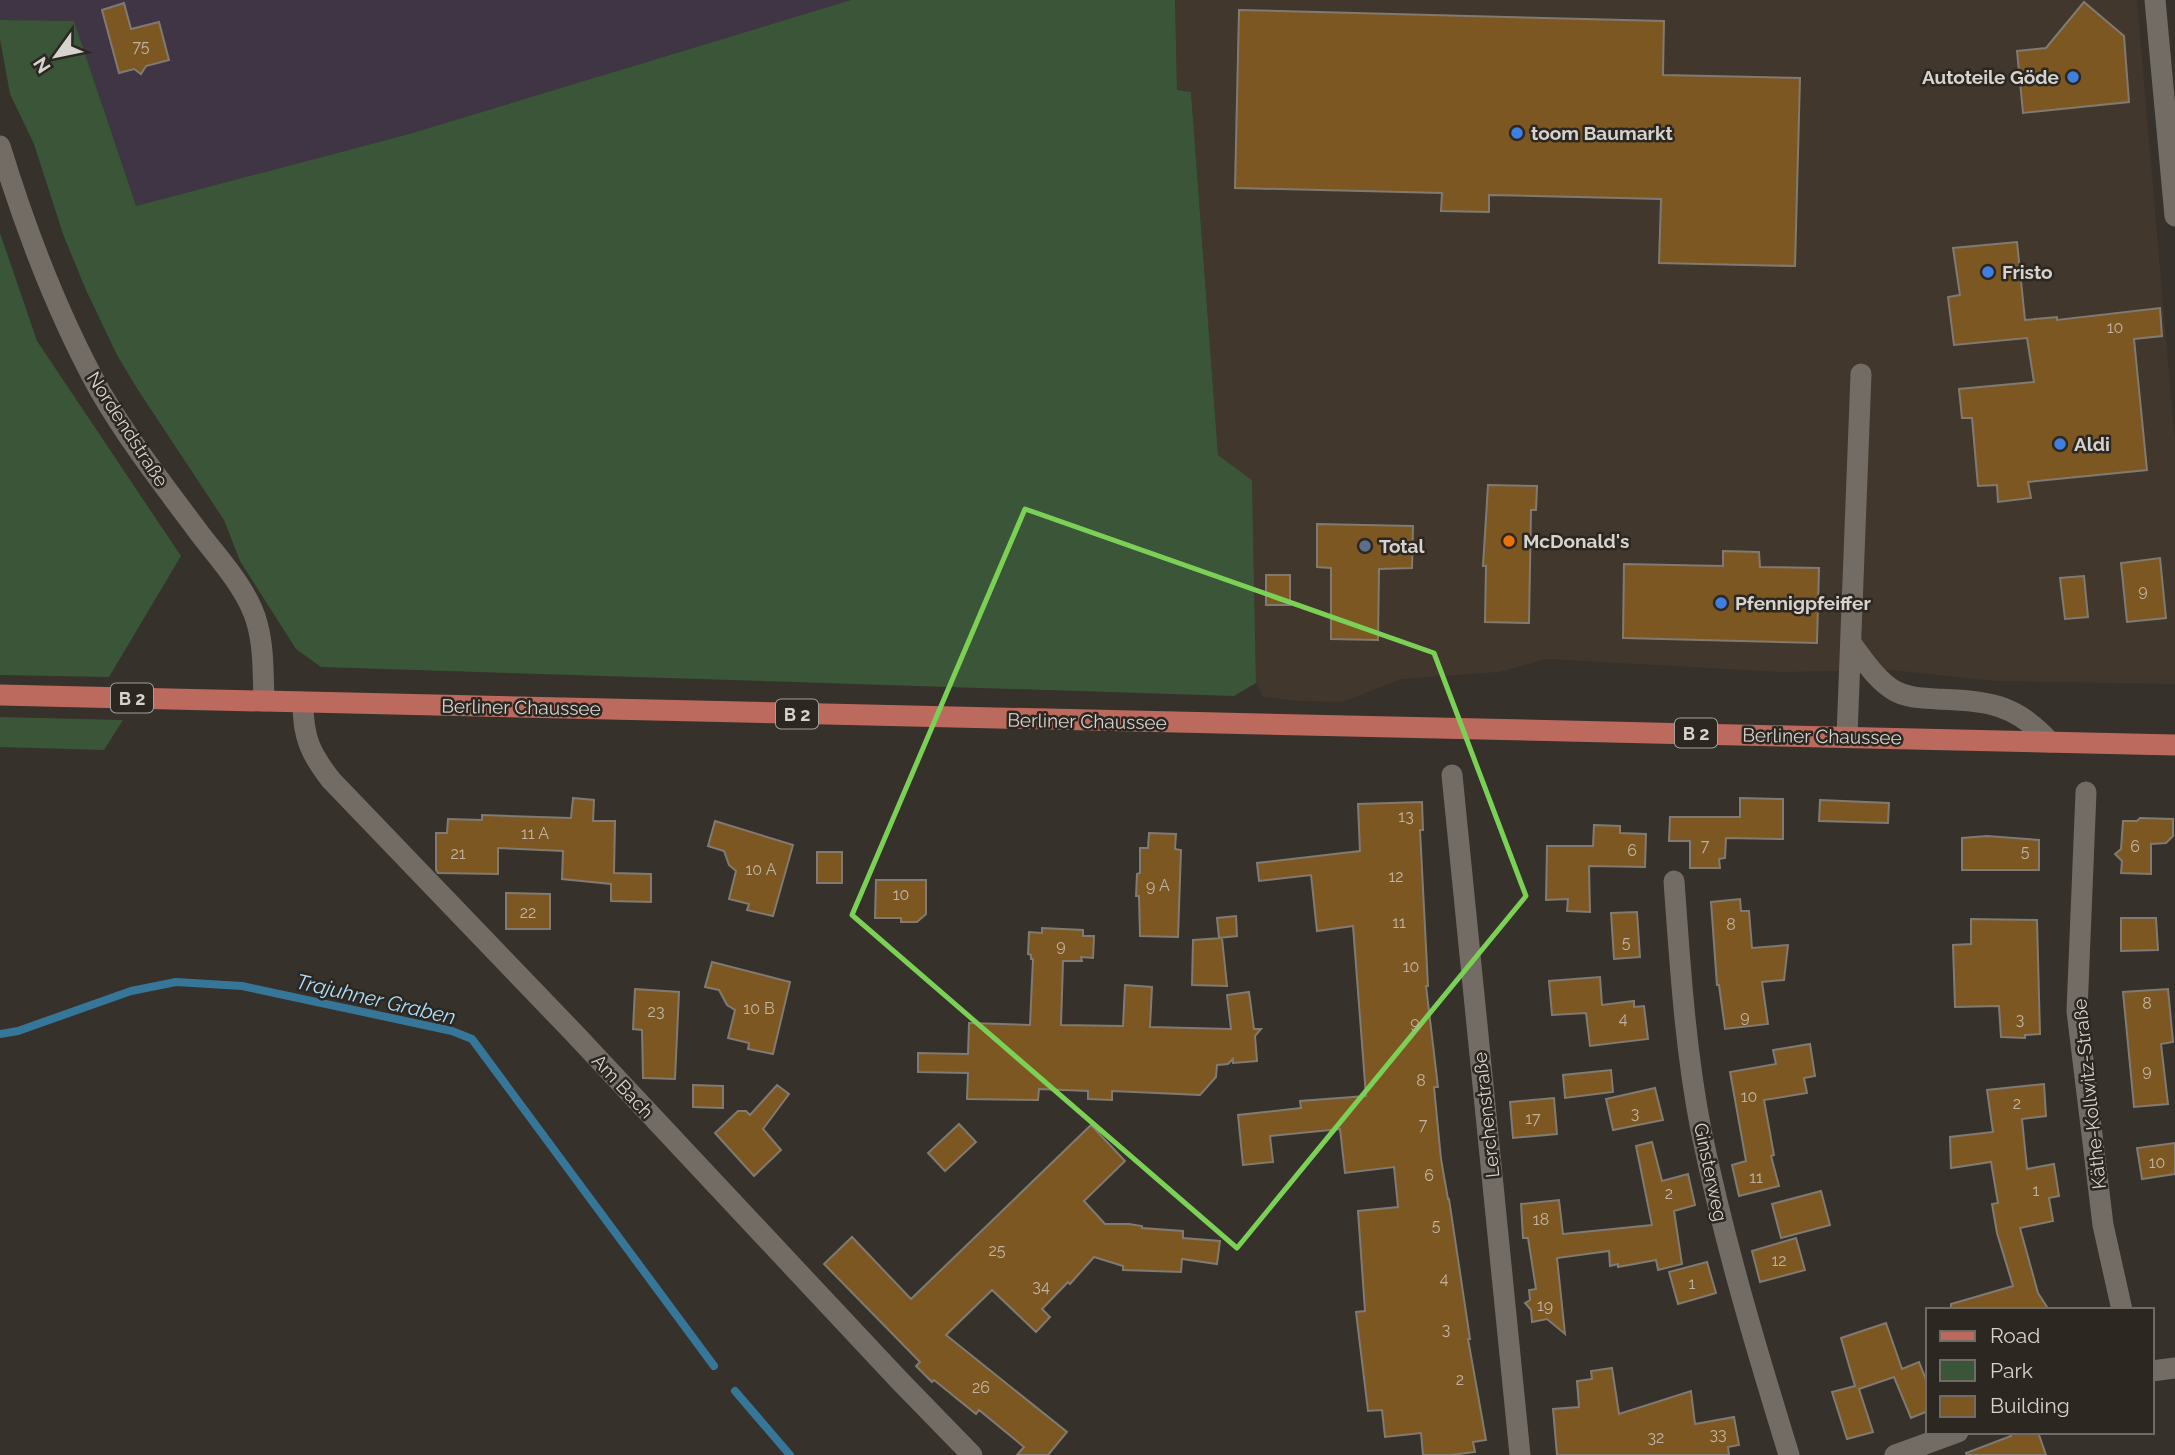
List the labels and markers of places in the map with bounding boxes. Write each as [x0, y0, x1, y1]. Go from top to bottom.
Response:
place label: Autoteile Göde [1922, 66, 2059, 88]
marker: Autoteile Göde [2065, 69, 2081, 85]
place label: toom Baumarkt [1531, 122, 1674, 144]
marker: toom Baumarkt [1509, 125, 1525, 141]
place label: Fristo [2002, 261, 2053, 283]
marker: Fristo [1980, 264, 1996, 280]
place label: Aldi [2074, 433, 2110, 455]
marker: Aldi [2052, 436, 2068, 452]
place label: McDonald's [1523, 530, 1629, 552]
marker: McDonald's [1501, 533, 1517, 549]
place label: Total [1379, 535, 1425, 557]
marker: Total [1357, 538, 1373, 554]
place label: Pfennigpfeiffer [1735, 592, 1872, 614]
marker: Pfennigpfeiffer [1713, 595, 1729, 611]

